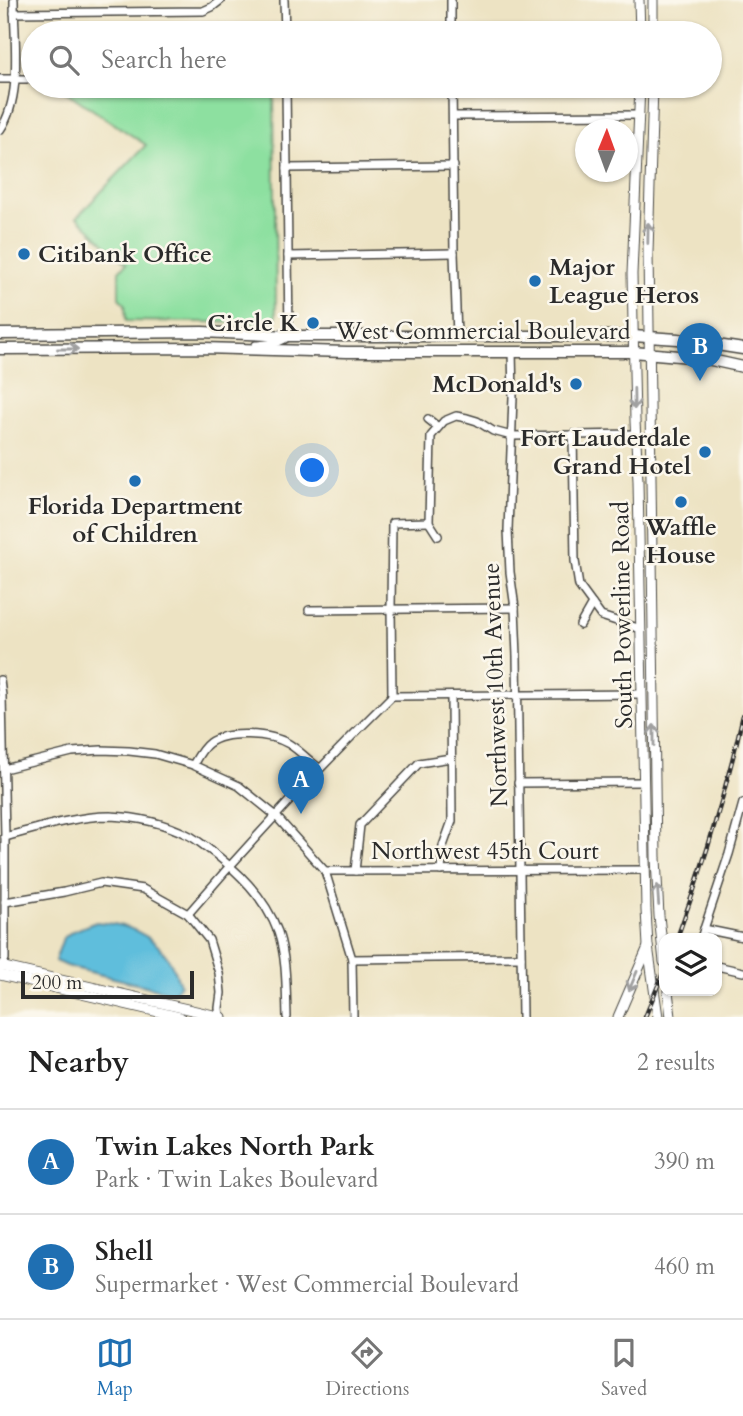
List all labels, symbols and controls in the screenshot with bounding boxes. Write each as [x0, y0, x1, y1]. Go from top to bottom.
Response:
search box [21, 21, 722, 98]
icon: search [45, 41, 83, 79]
text: Search here [101, 42, 227, 77]
north arrow [575, 119, 638, 182]
one-way arrow [641, 222, 655, 245]
place label: Citibank Office [38, 238, 212, 271]
marker: Citibank Office [16, 246, 32, 262]
place label: Major League Heros [549, 251, 699, 312]
marker: Major League Heros [527, 273, 543, 289]
place label: Circle K [207, 307, 300, 340]
marker: Circle K [305, 315, 321, 331]
street label: West Commercial Boulevard [334, 315, 631, 348]
pin: B [677, 323, 723, 381]
one-way arrow [56, 342, 79, 356]
place label: McDonald's [432, 368, 562, 401]
marker: McDonald's [568, 376, 584, 392]
one-way arrow [627, 387, 641, 410]
place label: Fort Lauderdale Grand Hotel [520, 422, 691, 483]
marker: Fort Lauderdale Grand Hotel [697, 444, 713, 460]
your location [295, 453, 329, 487]
marker: Florida Department of Children [127, 473, 143, 489]
place label: Florida Department of Children [28, 490, 243, 551]
marker: Waffle House [673, 494, 689, 510]
street label: South Powerline Road [604, 500, 641, 729]
place label: Waffle House [644, 511, 717, 572]
street label: Northwest 10th Avenue [475, 562, 516, 808]
one-way arrow [647, 723, 661, 746]
pin: A [278, 756, 324, 814]
street label: Northwest 45th Court [371, 835, 599, 868]
one-way arrow [651, 884, 664, 907]
map controls [659, 933, 722, 996]
button: layers [659, 933, 722, 996]
scale bar [21, 968, 194, 1000]
text: 200 m [32, 970, 82, 996]
one-way arrow [626, 970, 639, 992]
text: Nearby [28, 1042, 129, 1083]
text: 2 results [637, 1047, 715, 1078]
text: Twin Lakes North Park [95, 1129, 375, 1164]
text: A [42, 1146, 60, 1177]
text: 390 m [654, 1146, 715, 1177]
text: Park · Twin Lakes Boulevard [95, 1164, 378, 1195]
text: Shell [95, 1234, 153, 1269]
text: B [43, 1251, 59, 1282]
text: 460 m [654, 1251, 715, 1282]
text: Supermarket · West Commercial Boulevard [95, 1269, 519, 1300]
tab: Map [96, 1334, 134, 1402]
tab: Directions [326, 1334, 409, 1402]
tab: Saved [601, 1334, 647, 1402]

